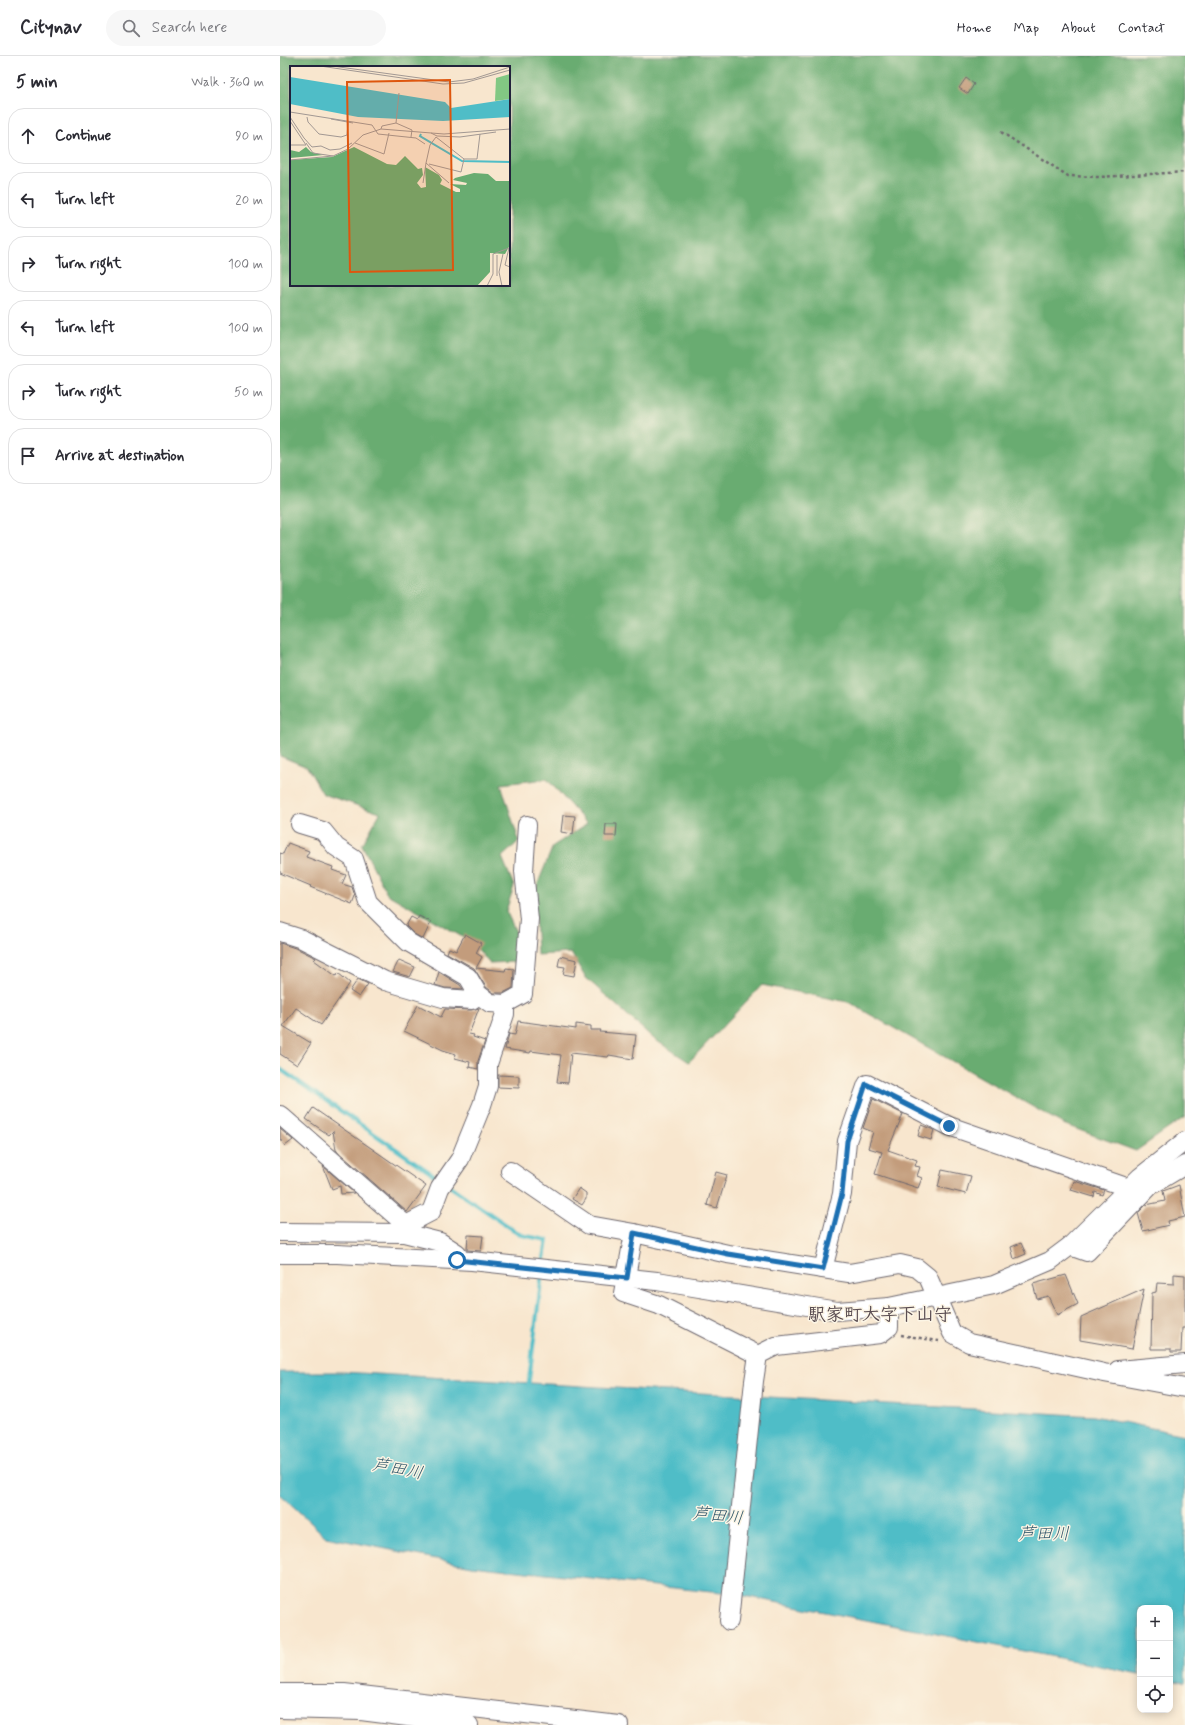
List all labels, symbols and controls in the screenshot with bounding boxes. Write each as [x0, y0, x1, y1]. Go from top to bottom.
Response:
search box [106, 10, 386, 46]
text: Citynav [20, 15, 82, 40]
icon: search [120, 17, 142, 39]
text: Search here [152, 18, 227, 38]
text: Home [957, 19, 991, 37]
text: Map [1013, 19, 1039, 37]
text: About [1061, 19, 1096, 37]
text: Contact [1118, 19, 1165, 37]
inset map [290, 66, 510, 286]
text: 5 min [16, 71, 58, 93]
text: Walk · 360 m [191, 74, 264, 91]
icon: ahead [17, 125, 39, 147]
text: Continue [55, 126, 111, 146]
text: 90 m [235, 128, 263, 145]
icon: left [17, 189, 39, 211]
text: Turn left [55, 190, 115, 210]
text: 20 m [235, 192, 263, 209]
icon: right [17, 253, 39, 275]
text: Turn right [55, 254, 122, 274]
text: 100 m [228, 256, 263, 273]
icon: left [17, 317, 39, 339]
text: Turn left [55, 318, 115, 338]
text: 100 m [228, 320, 263, 337]
icon: right [17, 381, 39, 403]
text: Turn right [55, 382, 122, 402]
text: 50 m [234, 384, 263, 401]
icon: arrive [17, 445, 39, 467]
text: Arrive at destination [55, 446, 184, 466]
route end [940, 1117, 958, 1135]
route start [448, 1251, 466, 1269]
district label: 駅家町大字下山守 [808, 1303, 952, 1327]
water label: 芦田川 [371, 1453, 425, 1485]
water label: 芦田川 [691, 1502, 744, 1530]
water label: 芦田川 [1019, 1523, 1070, 1545]
map controls [1137, 1605, 1173, 1713]
button: + [1137, 1605, 1173, 1641]
button: − [1137, 1641, 1173, 1677]
button: locate [1137, 1677, 1173, 1713]

